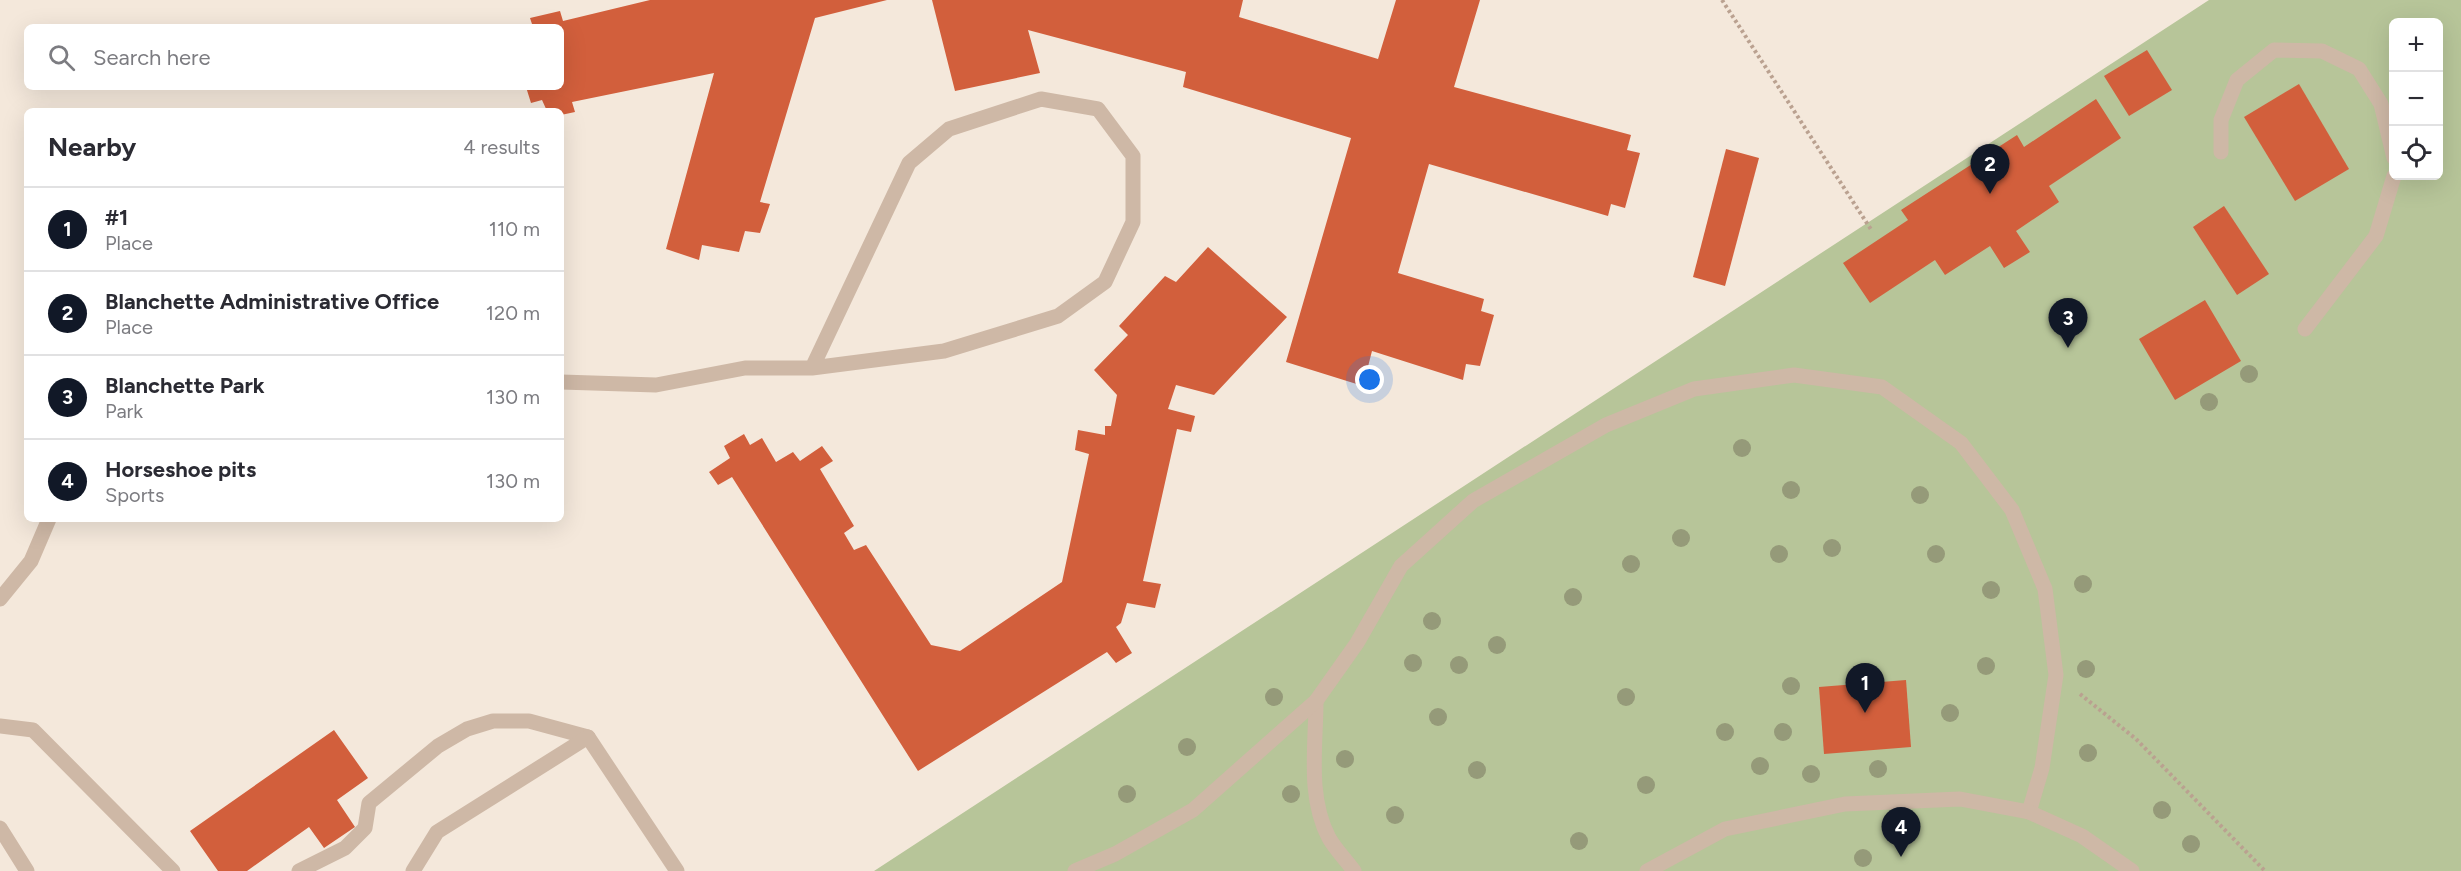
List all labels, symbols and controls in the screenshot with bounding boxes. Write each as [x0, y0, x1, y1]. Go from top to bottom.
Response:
map controls [2389, 18, 2443, 180]
button: + [2389, 18, 2443, 72]
search box [24, 24, 564, 90]
icon: search [45, 41, 78, 74]
text: Search here [93, 44, 211, 71]
button: − [2389, 72, 2443, 126]
button: locate [2389, 126, 2443, 180]
text: Nearby [48, 131, 136, 163]
text: 4 results [463, 135, 540, 159]
pin: 2 [1970, 144, 2010, 194]
text: #1 [105, 204, 128, 231]
text: 1 [63, 217, 72, 241]
text: 110 m [489, 217, 540, 241]
text: Place [105, 231, 153, 255]
text: Blanchette Administrative Office [105, 288, 439, 315]
pin: 3 [2048, 298, 2088, 348]
text: 2 [62, 301, 73, 325]
text: 120 m [486, 301, 540, 325]
text: Place [105, 315, 153, 339]
your location [1355, 365, 1384, 394]
text: Blanchette Park [105, 372, 265, 399]
text: 3 [62, 385, 73, 409]
text: 130 m [486, 385, 540, 409]
text: Park [105, 399, 143, 423]
text: Horseshoe pits [105, 456, 256, 483]
text: 4 [61, 469, 74, 493]
text: 130 m [486, 469, 540, 493]
text: Sports [105, 483, 164, 507]
pin: 1 [1846, 664, 1884, 713]
pin: 4 [1882, 808, 1920, 857]

